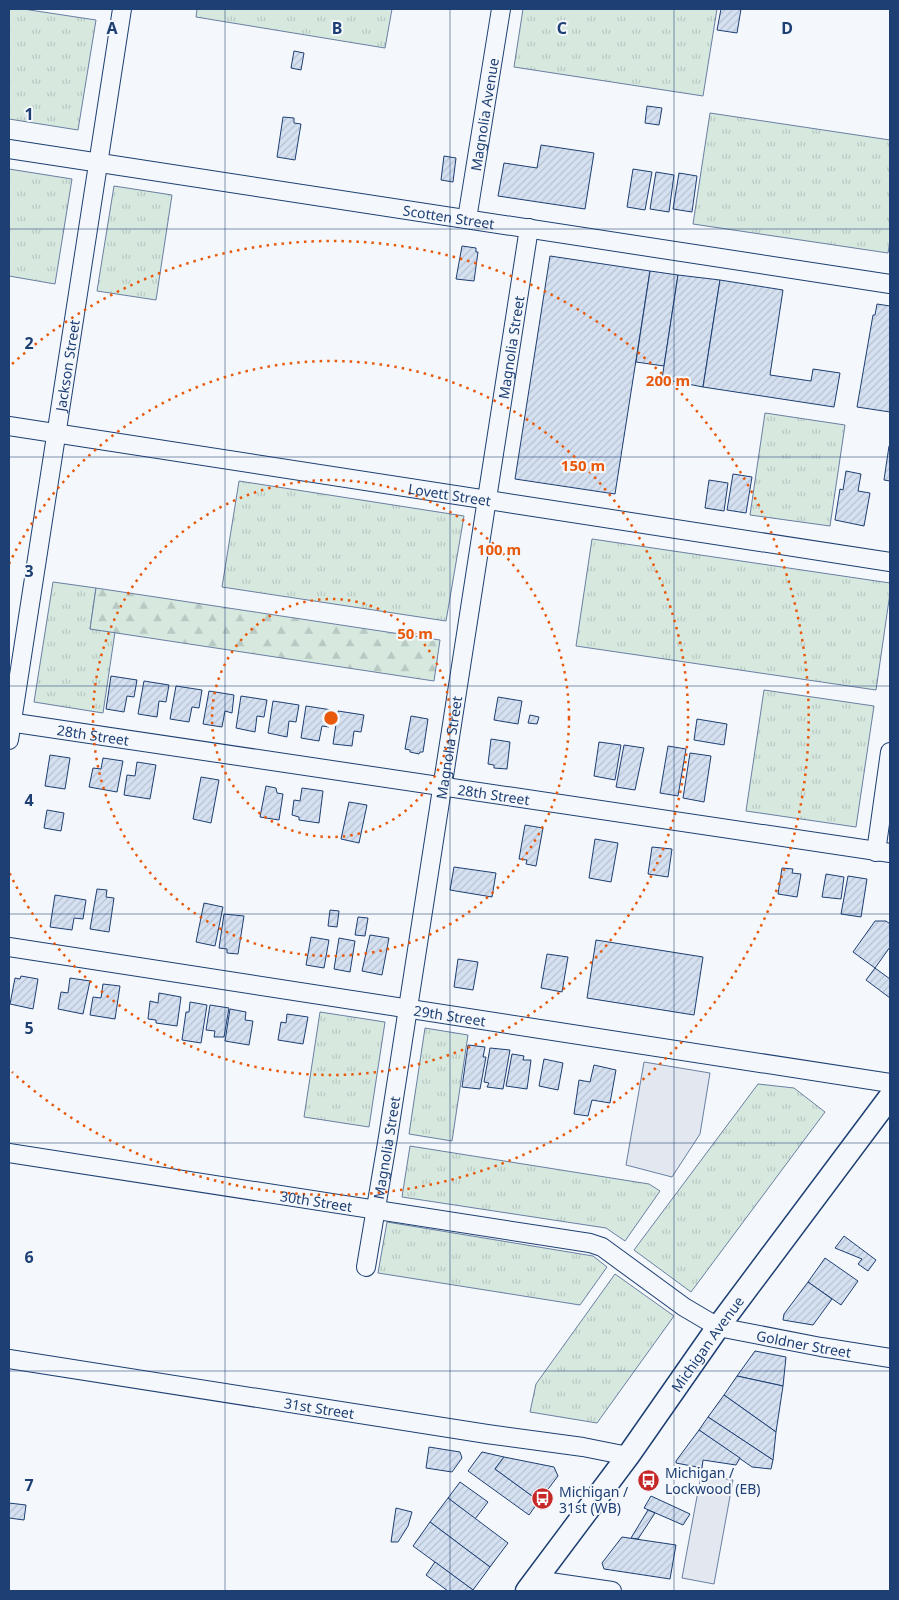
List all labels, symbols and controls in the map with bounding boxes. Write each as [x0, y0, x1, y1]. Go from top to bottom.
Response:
text: A [106, 17, 118, 39]
text: B [332, 17, 342, 39]
text: C [557, 17, 567, 39]
text: D [781, 17, 793, 39]
street label: Magnolia Avenue [465, 56, 502, 172]
text: 1 [24, 103, 34, 125]
street label: Scotten Street [402, 200, 496, 233]
street label: Magnolia Street [493, 294, 528, 400]
street label: Jackson Street [50, 318, 83, 415]
text: 2 [24, 332, 34, 354]
text: 200 m [646, 370, 690, 390]
text: 150 m [561, 455, 605, 475]
street label: Lovett Street [407, 478, 492, 510]
text: 100 m [477, 539, 521, 559]
text: 3 [24, 560, 34, 582]
text: 50 m [397, 623, 433, 643]
street label: Magnolia Street [431, 695, 466, 800]
centre of rings [322, 709, 340, 727]
street label: 28th Street [56, 720, 130, 749]
street label: 28th Street [456, 779, 531, 809]
text: 4 [24, 789, 34, 811]
street label: 29th Street [412, 1000, 487, 1030]
text: 5 [24, 1017, 34, 1039]
street label: Magnolia Street [368, 1095, 404, 1201]
street label: 30th Street [279, 1186, 354, 1216]
text: 6 [24, 1246, 34, 1268]
street label: Michigan Avenue [666, 1292, 748, 1395]
street label: Goldner Street [755, 1325, 853, 1361]
street label: 31st Street [283, 1393, 356, 1423]
place label: Michigan / Lockwood (EB) [665, 1463, 760, 1498]
bus stop icon: Michigan / Lockwood (EB) [637, 1468, 661, 1492]
text: 7 [24, 1474, 34, 1496]
place label: Michigan / 31st (WB) [559, 1482, 629, 1517]
bus stop icon: Michigan / 31st (WB) [531, 1487, 555, 1511]

